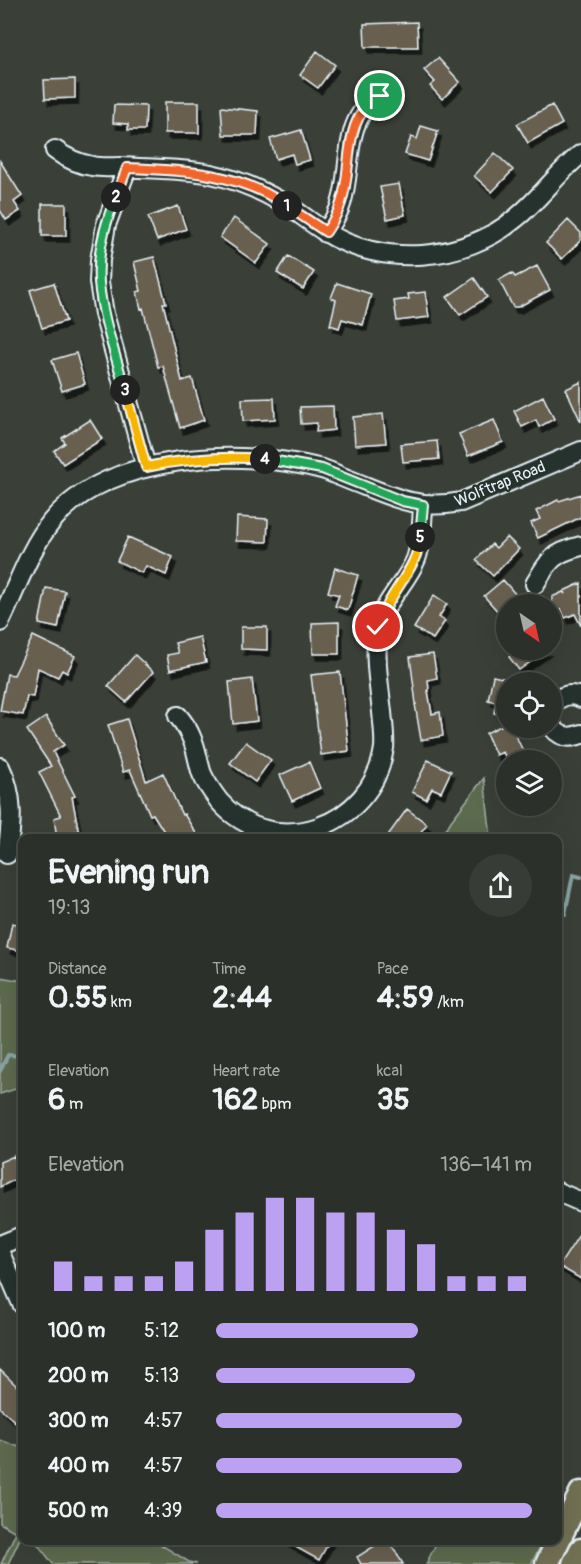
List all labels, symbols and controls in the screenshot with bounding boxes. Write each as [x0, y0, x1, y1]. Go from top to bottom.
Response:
pin [354, 70, 405, 121]
icon: arrive [363, 79, 396, 112]
pin: 2 [101, 182, 131, 212]
text: 2 [112, 187, 120, 207]
pin: 1 [272, 191, 302, 221]
text: 1 [284, 196, 290, 216]
pin: 3 [110, 375, 140, 405]
text: 3 [121, 380, 129, 400]
pin: 4 [250, 444, 280, 474]
text: 4 [260, 449, 270, 469]
street label: Wolftrap Road [452, 457, 548, 511]
pin: 5 [405, 522, 435, 552]
text: 5 [416, 527, 424, 547]
north arrow [496, 594, 562, 660]
map controls [496, 594, 562, 816]
pin [352, 601, 403, 652]
icon: check [361, 610, 394, 643]
button: locate [496, 672, 562, 738]
button: layers [496, 750, 562, 816]
text: Evening run [48, 852, 209, 893]
button: share [469, 854, 532, 917]
text: 19:13 [48, 895, 90, 920]
text: Distance [48, 959, 107, 979]
text: Time [212, 959, 246, 979]
text: Pace [377, 959, 408, 979]
text: 0.55 [48, 979, 108, 1016]
text: 2:44 [212, 979, 272, 1016]
text: 4:59 [377, 979, 434, 1016]
text: km [108, 992, 132, 1012]
text: /km [434, 992, 464, 1012]
text: Elevation [48, 1061, 109, 1081]
text: Heart rate [212, 1061, 280, 1081]
text: kcal [377, 1061, 403, 1081]
text: 6 [48, 1081, 65, 1118]
text: 162 [212, 1081, 258, 1118]
text: 35 [377, 1081, 410, 1118]
text: m [65, 1094, 83, 1114]
text: bpm [258, 1094, 291, 1114]
text: Elevation [48, 1152, 124, 1177]
text: 136–141 m [440, 1152, 532, 1177]
text: 100 m [48, 1318, 105, 1343]
text: 5:12 [144, 1318, 179, 1343]
text: 200 m [48, 1363, 109, 1388]
text: 5:13 [144, 1363, 179, 1388]
text: 300 m [48, 1408, 109, 1433]
text: 4:57 [144, 1408, 182, 1433]
text: 400 m [48, 1453, 109, 1478]
text: 4:57 [144, 1453, 182, 1478]
text: 500 m [48, 1498, 108, 1523]
text: 4:39 [144, 1498, 182, 1523]

